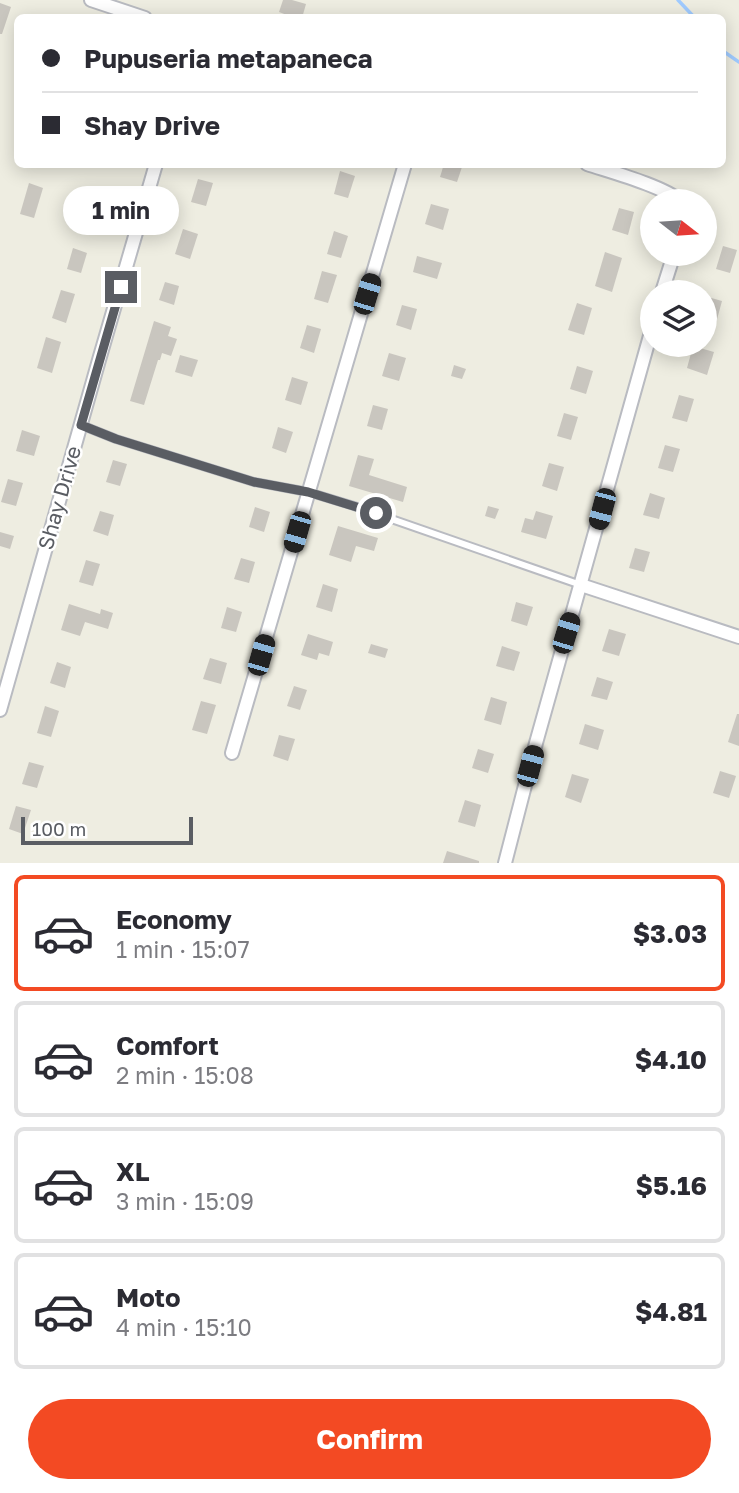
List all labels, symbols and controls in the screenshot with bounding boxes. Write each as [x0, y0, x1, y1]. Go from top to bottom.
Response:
text: Pupuseria metapaneca [84, 43, 373, 74]
text: Shay Drive [84, 110, 220, 141]
callout: 1 min [63, 186, 179, 234]
north arrow [640, 189, 718, 266]
map controls [640, 189, 717, 357]
text: 1 min [92, 196, 150, 224]
route end [105, 271, 137, 303]
car [351, 271, 384, 317]
button: layers [640, 280, 717, 357]
street label: Shay Drive [32, 443, 86, 553]
car [587, 486, 618, 532]
route start [360, 497, 392, 529]
car [282, 509, 313, 555]
car [550, 610, 583, 656]
car [246, 632, 277, 678]
car [515, 743, 546, 789]
scale bar [21, 814, 192, 846]
text: 100 m [32, 817, 86, 840]
icon: car [32, 902, 95, 965]
text: Economy [116, 904, 232, 935]
text: $3.03 [633, 918, 707, 949]
text: 1 min · 15:07 [116, 935, 250, 963]
icon: car [32, 1028, 95, 1091]
text: Comfort [116, 1030, 219, 1061]
text: $4.10 [635, 1044, 707, 1075]
text: 2 min · 15:08 [116, 1061, 254, 1089]
icon: car [32, 1154, 95, 1217]
text: XL [116, 1156, 150, 1187]
text: $5.16 [635, 1170, 707, 1201]
text: 3 min · 15:09 [116, 1187, 254, 1215]
icon: car [32, 1280, 95, 1343]
text: Moto [116, 1282, 181, 1313]
text: $4.81 [635, 1296, 707, 1327]
text: 4 min · 15:10 [116, 1313, 252, 1341]
button: Confirm [28, 1399, 711, 1479]

